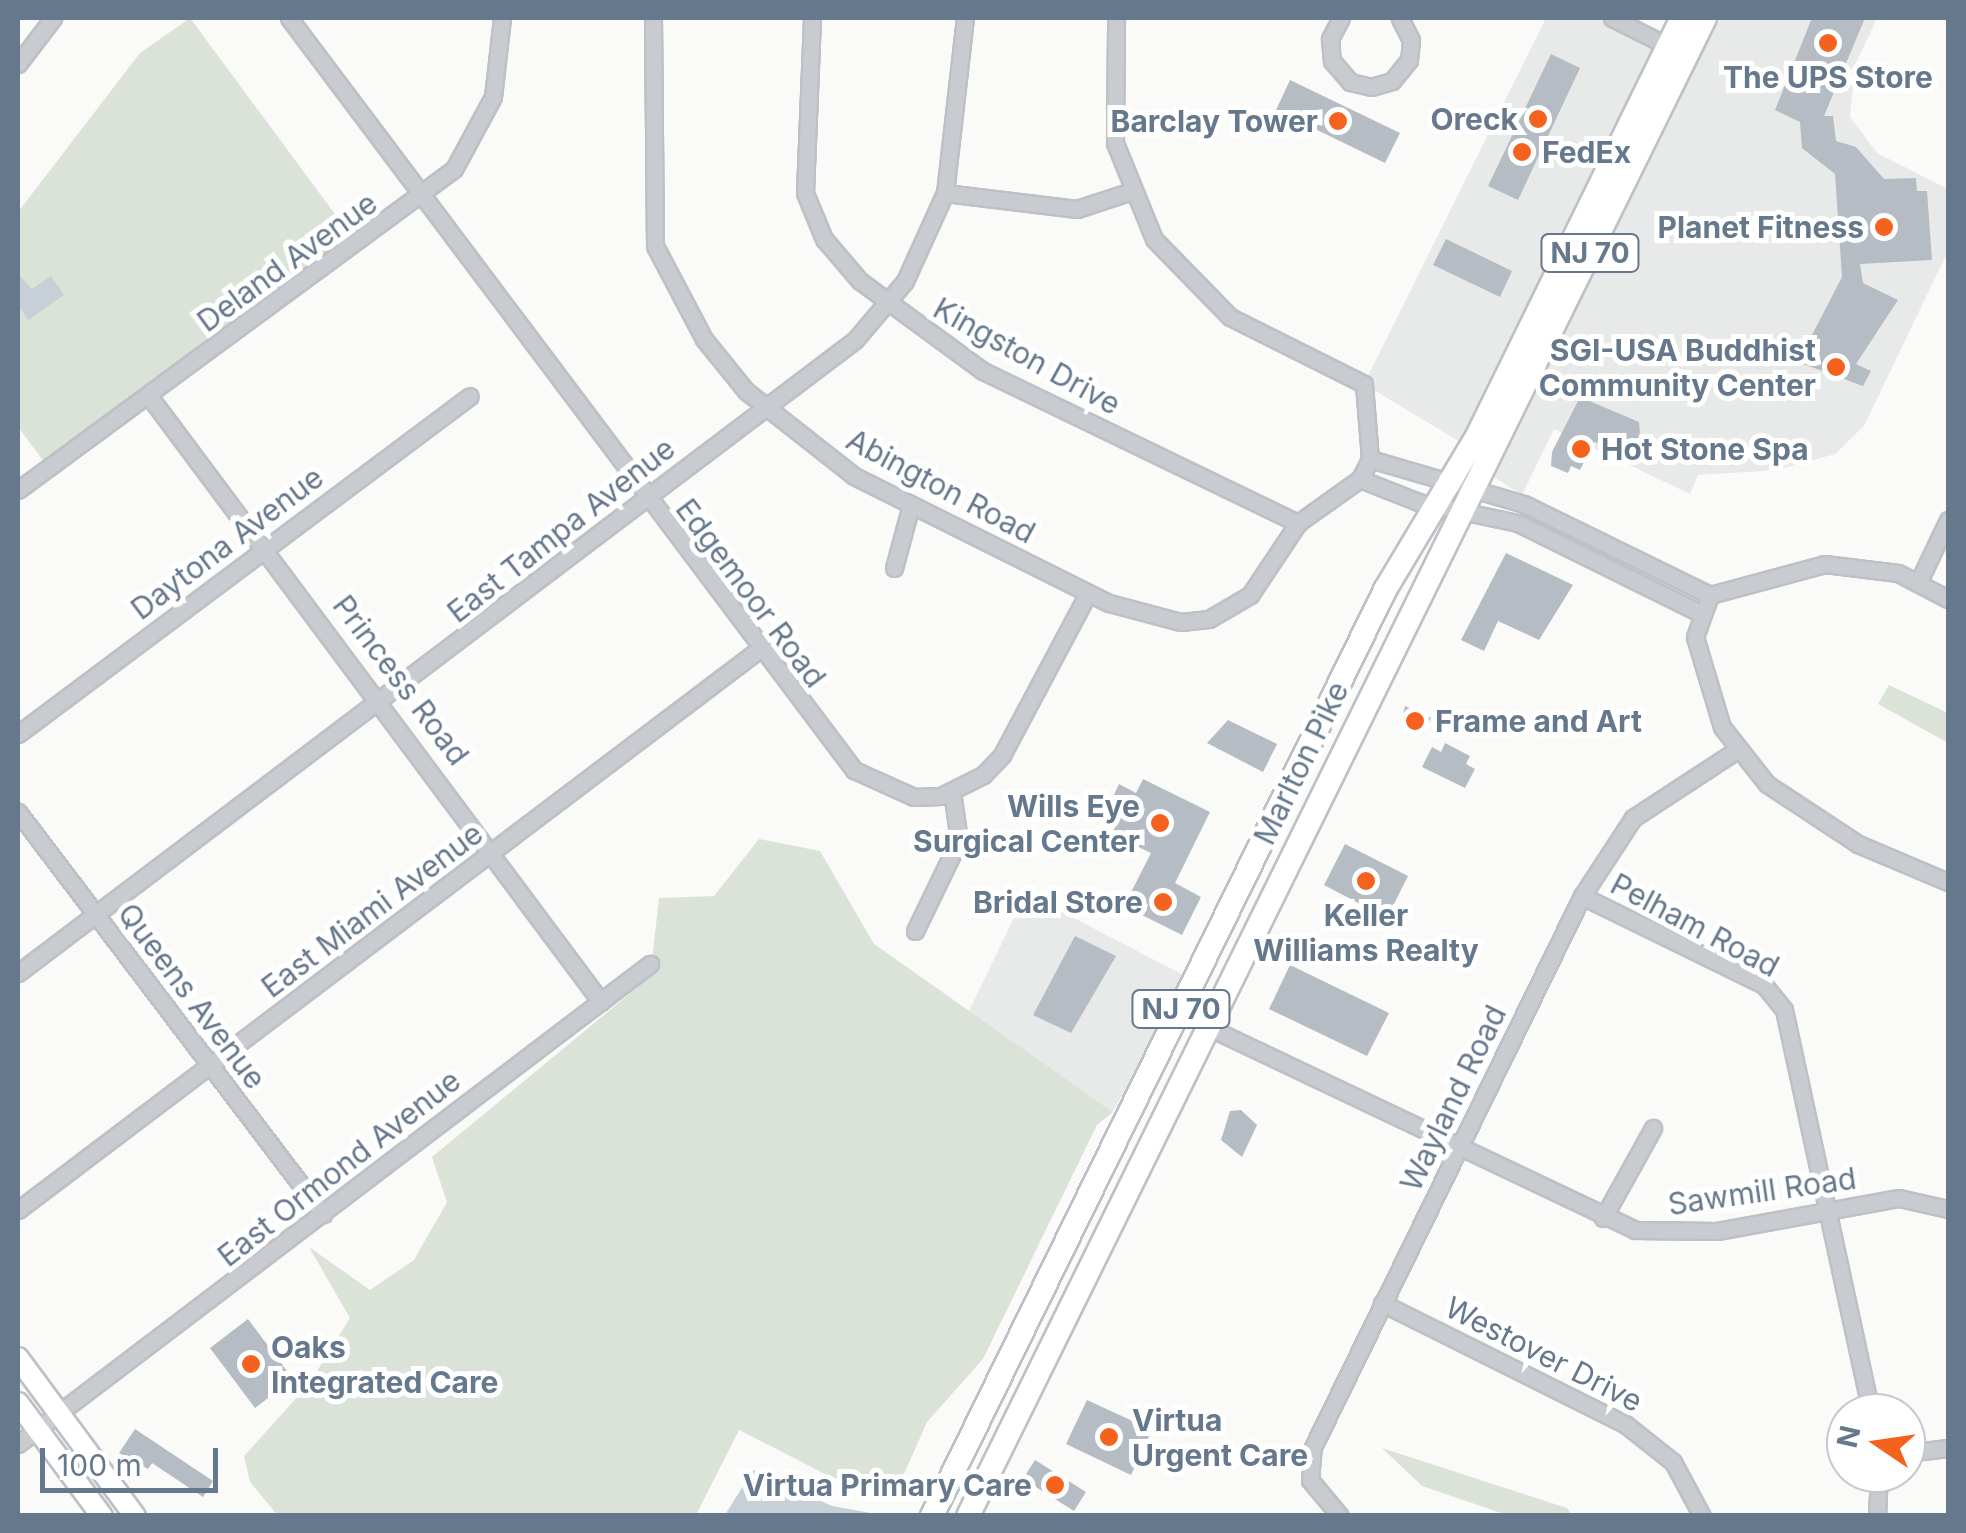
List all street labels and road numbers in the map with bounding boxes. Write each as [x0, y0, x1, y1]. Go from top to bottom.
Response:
street label: Deland Avenue [190, 185, 384, 339]
road number: NJ 70 [1540, 230, 1640, 276]
street label: Kingston Drive [927, 290, 1127, 422]
street label: Abington Road [841, 421, 1041, 551]
street label: East Tampa Avenue [440, 430, 682, 630]
street label: Daytona Avenue [124, 459, 330, 627]
street label: Edgemoor Road [668, 492, 834, 694]
street label: Princess Road [326, 588, 476, 772]
street label: Marlton Pike [1246, 676, 1356, 850]
street label: East Miami Avenue [254, 815, 490, 1005]
street label: Pelham Road [1605, 866, 1785, 984]
street label: Queens Avenue [111, 896, 273, 1096]
road number: NJ 70 [1131, 986, 1231, 1032]
street label: Wayland Road [1392, 999, 1514, 1197]
street label: East Ormond Avenue [211, 1062, 467, 1274]
street label: Sawmill Road [1666, 1160, 1858, 1222]
street label: Westover Drive [1439, 1289, 1649, 1419]

